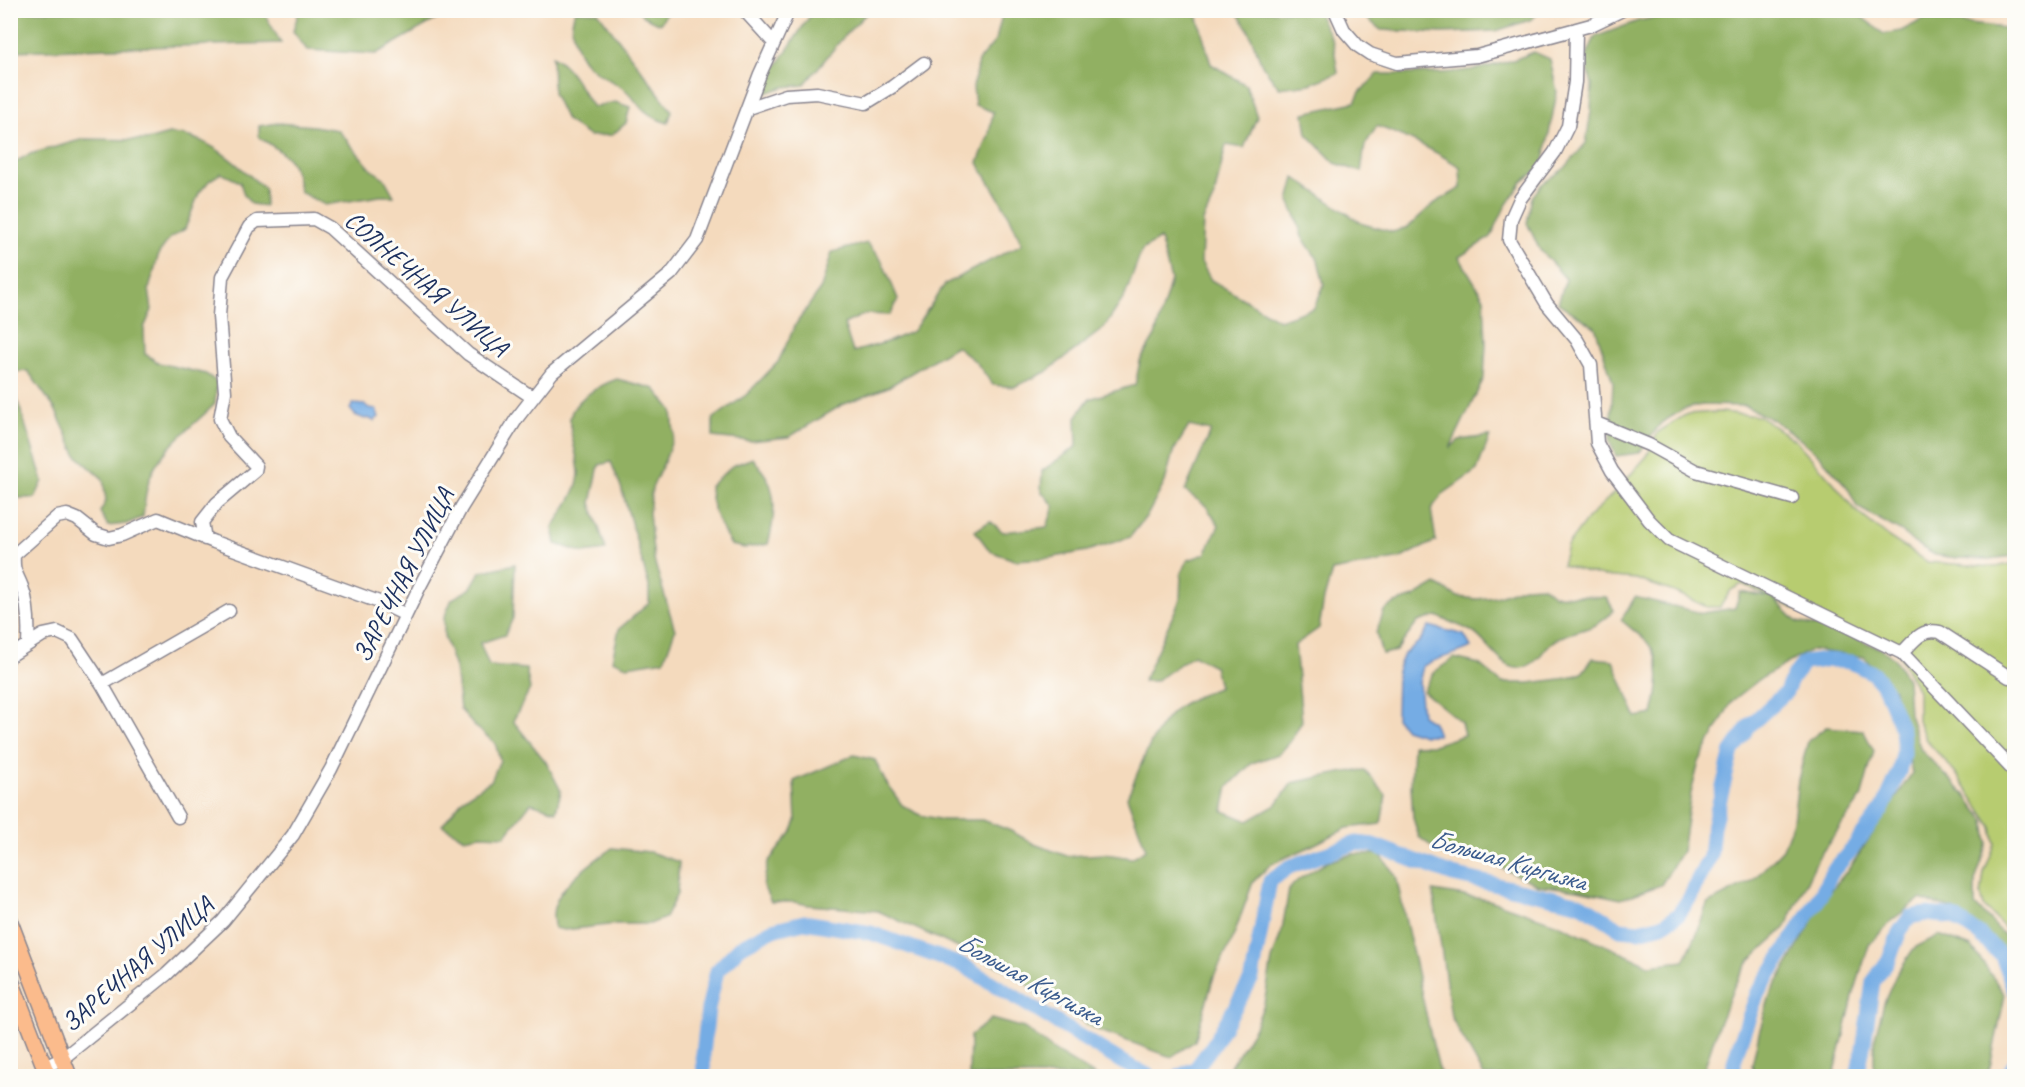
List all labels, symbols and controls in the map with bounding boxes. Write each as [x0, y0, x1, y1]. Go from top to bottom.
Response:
street label: СОЛНЕЧНАЯ УЛИЦА [338, 203, 517, 365]
street label: ЗАРЕЧНАЯ УЛИЦА [345, 481, 462, 668]
water label: Большая Киргизка [1426, 821, 1593, 899]
street label: ЗАРЕЧНАЯ УЛИЦА [55, 888, 222, 1039]
water label: Большая Киргизка [951, 925, 1111, 1034]

